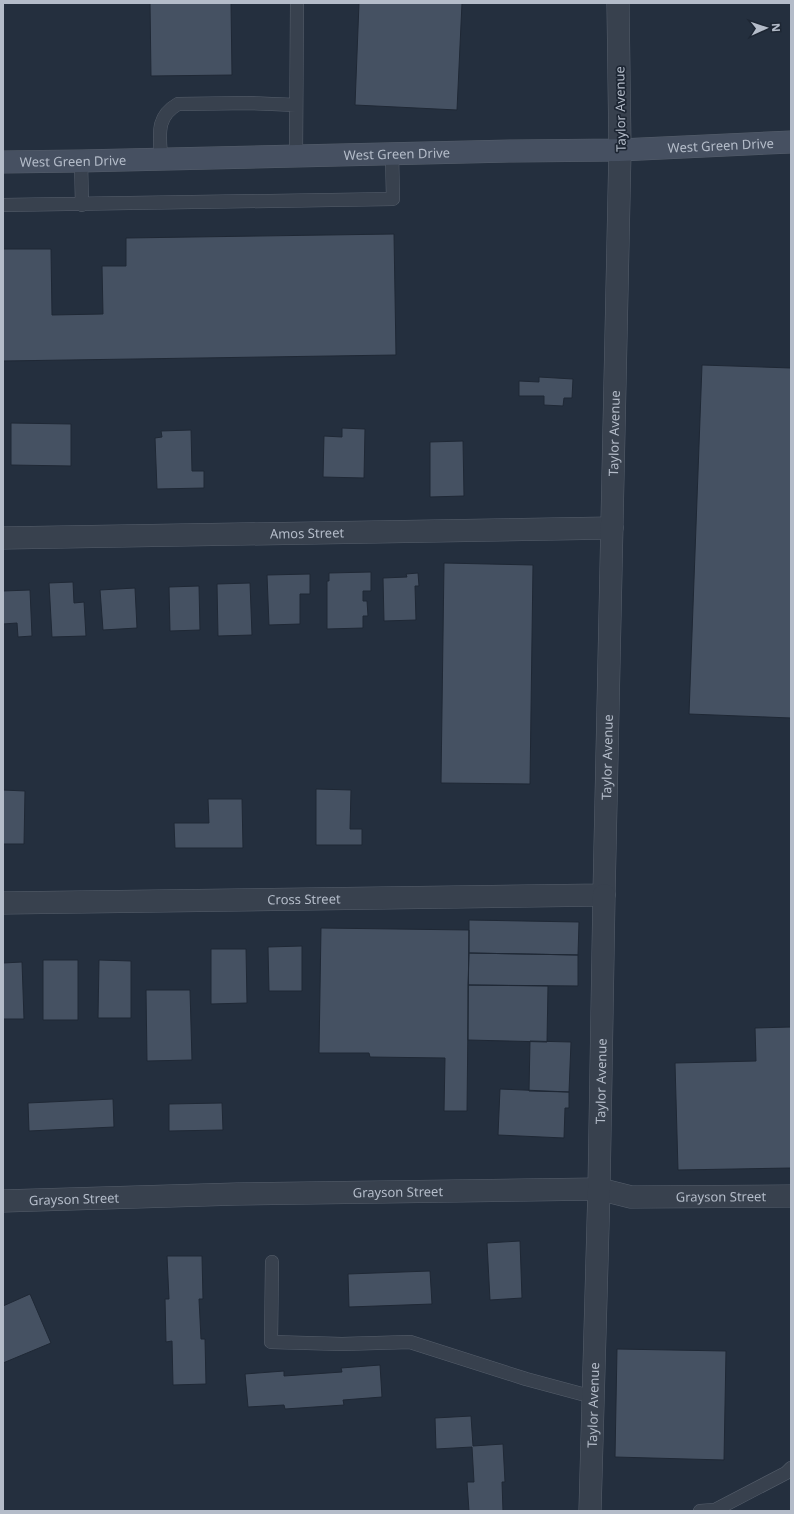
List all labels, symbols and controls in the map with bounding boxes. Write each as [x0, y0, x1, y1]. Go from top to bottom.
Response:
north arrow [746, 8, 786, 48]
text: N [769, 23, 784, 32]
street label: Taylor Avenue [610, 66, 630, 152]
street label: West Green Drive [667, 134, 774, 157]
street label: West Green Drive [344, 143, 450, 164]
street label: West Green Drive [20, 151, 126, 171]
street label: Taylor Avenue [604, 390, 624, 476]
street label: Amos Street [270, 523, 345, 543]
street label: Taylor Avenue [597, 714, 617, 800]
street label: Cross Street [267, 890, 341, 908]
street label: Taylor Avenue [591, 1038, 611, 1124]
street label: Grayson Street [353, 1182, 443, 1201]
street label: Grayson Street [676, 1187, 766, 1206]
street label: Grayson Street [29, 1189, 120, 1209]
street label: Taylor Avenue [583, 1362, 603, 1448]

